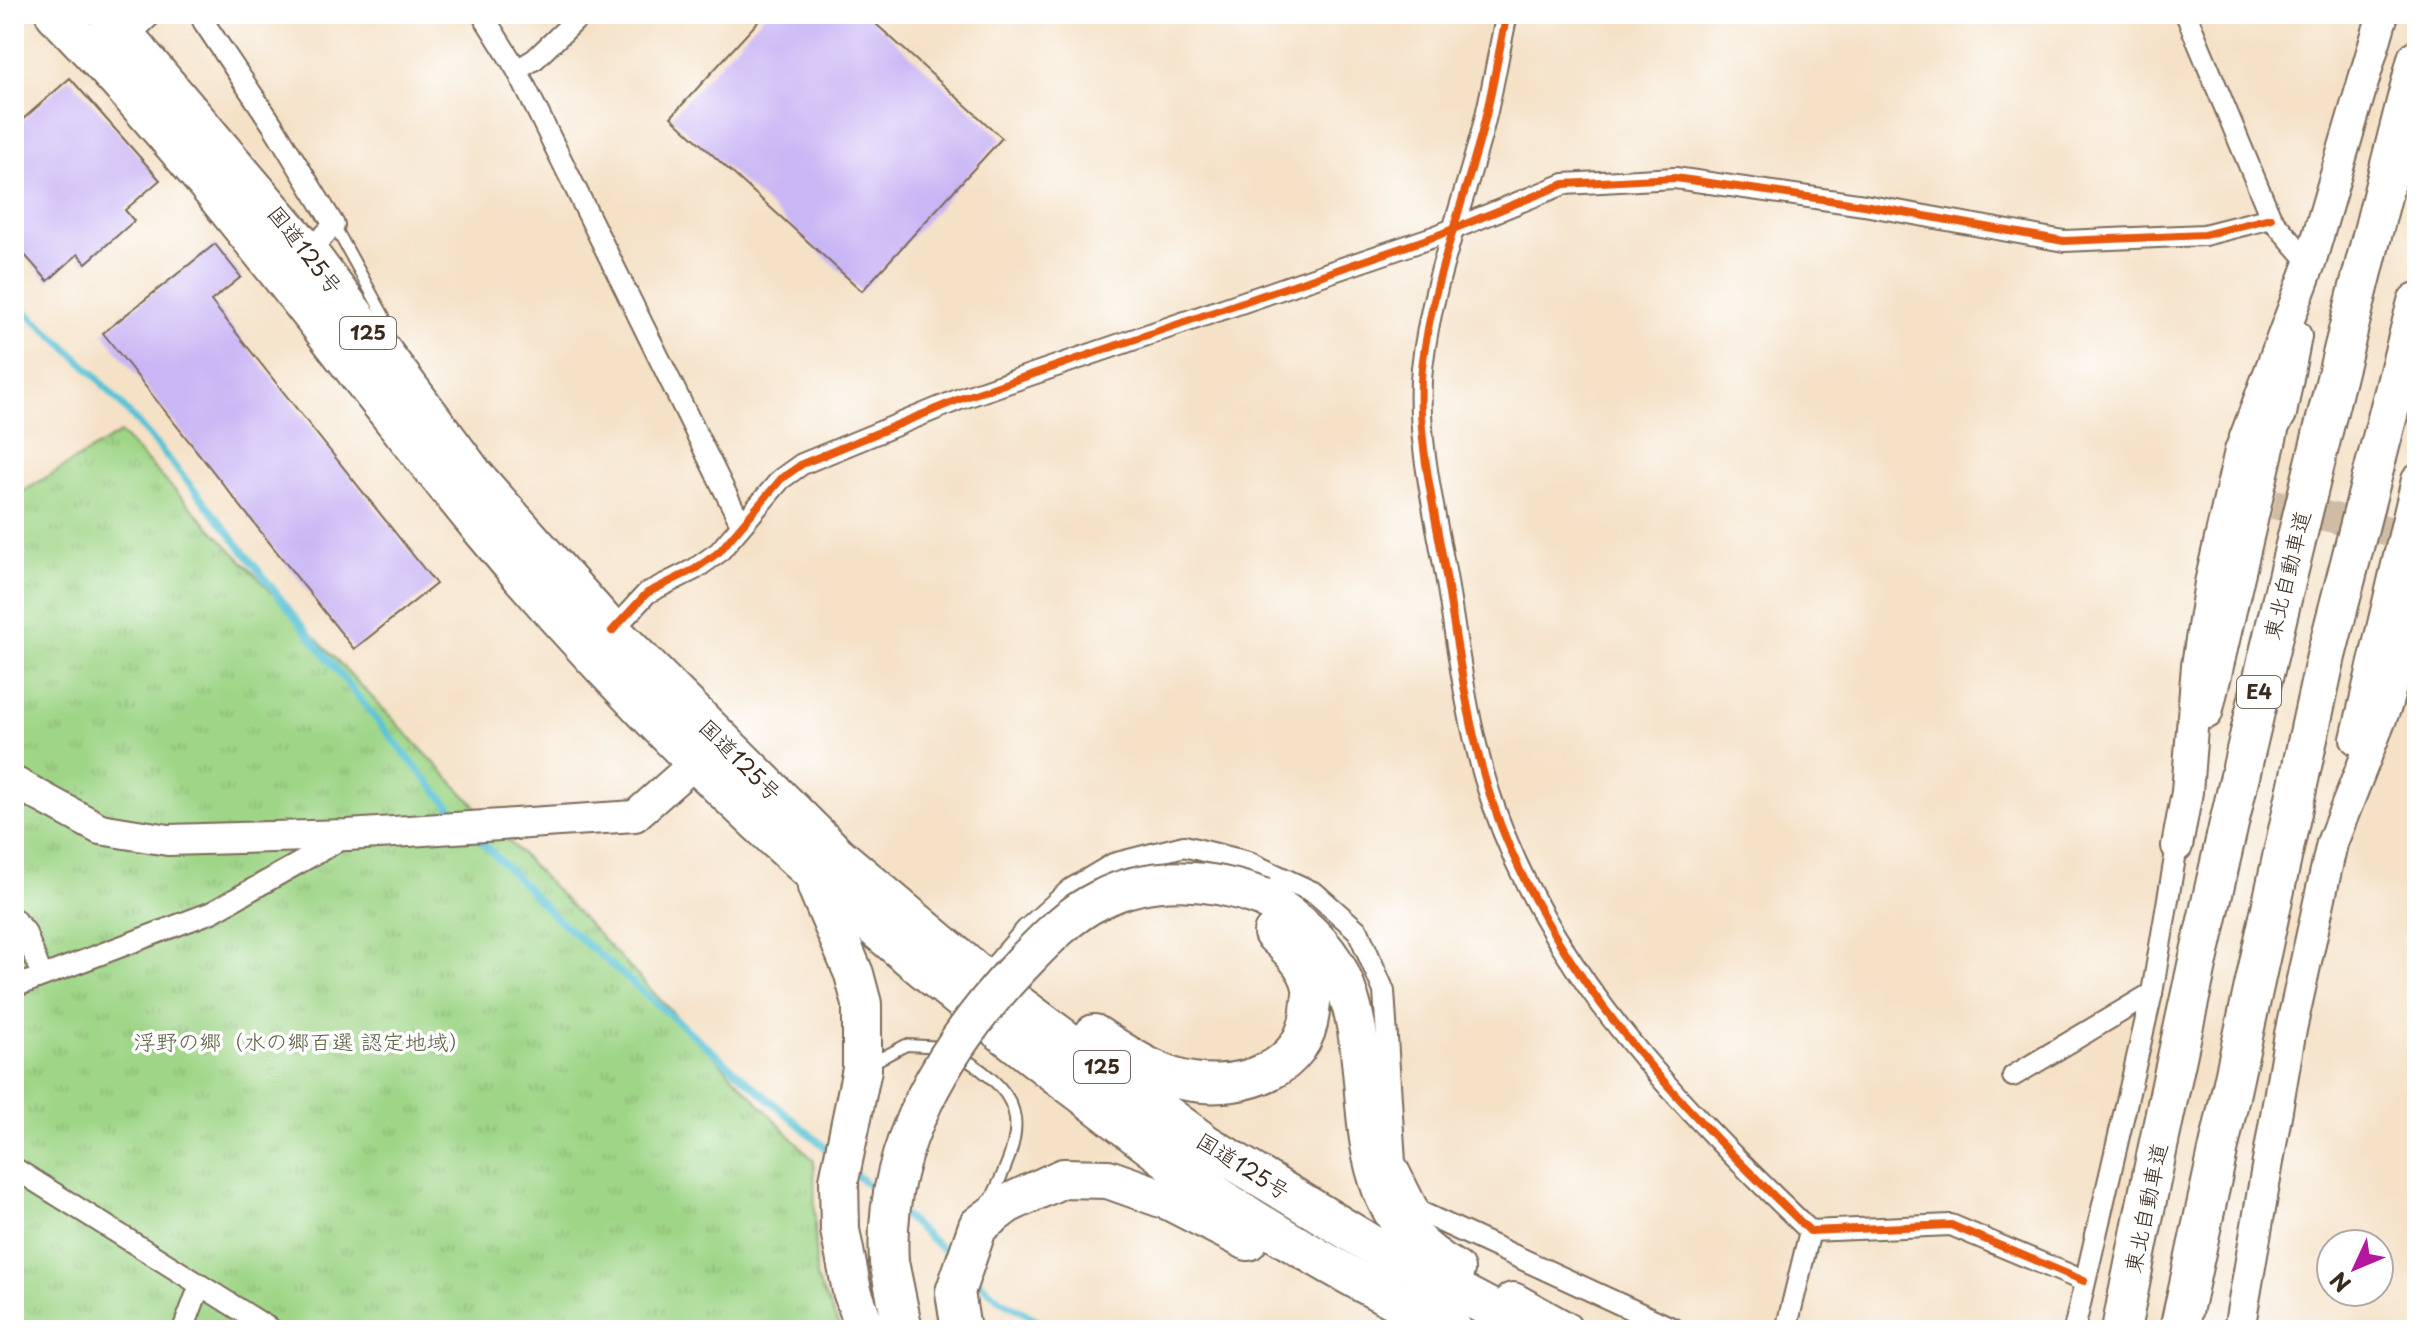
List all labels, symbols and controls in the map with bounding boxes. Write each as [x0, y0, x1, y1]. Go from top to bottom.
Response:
street label: 国道125号 [261, 198, 352, 301]
road number: 125 [340, 317, 396, 349]
street label: 東北自動車道 [2254, 507, 2318, 643]
road number: E4 [2237, 676, 2281, 708]
street label: 国道125号 [692, 710, 790, 808]
park label: 浮野の郷（水の郷百選 認定地域） [133, 1024, 471, 1057]
road number: 125 [1074, 1051, 1130, 1083]
street label: 国道125号 [1190, 1123, 1297, 1207]
street label: 東北自動車道 [2115, 1140, 2174, 1276]
north arrow [2315, 1228, 2395, 1308]
text: N [2322, 1265, 2357, 1301]

